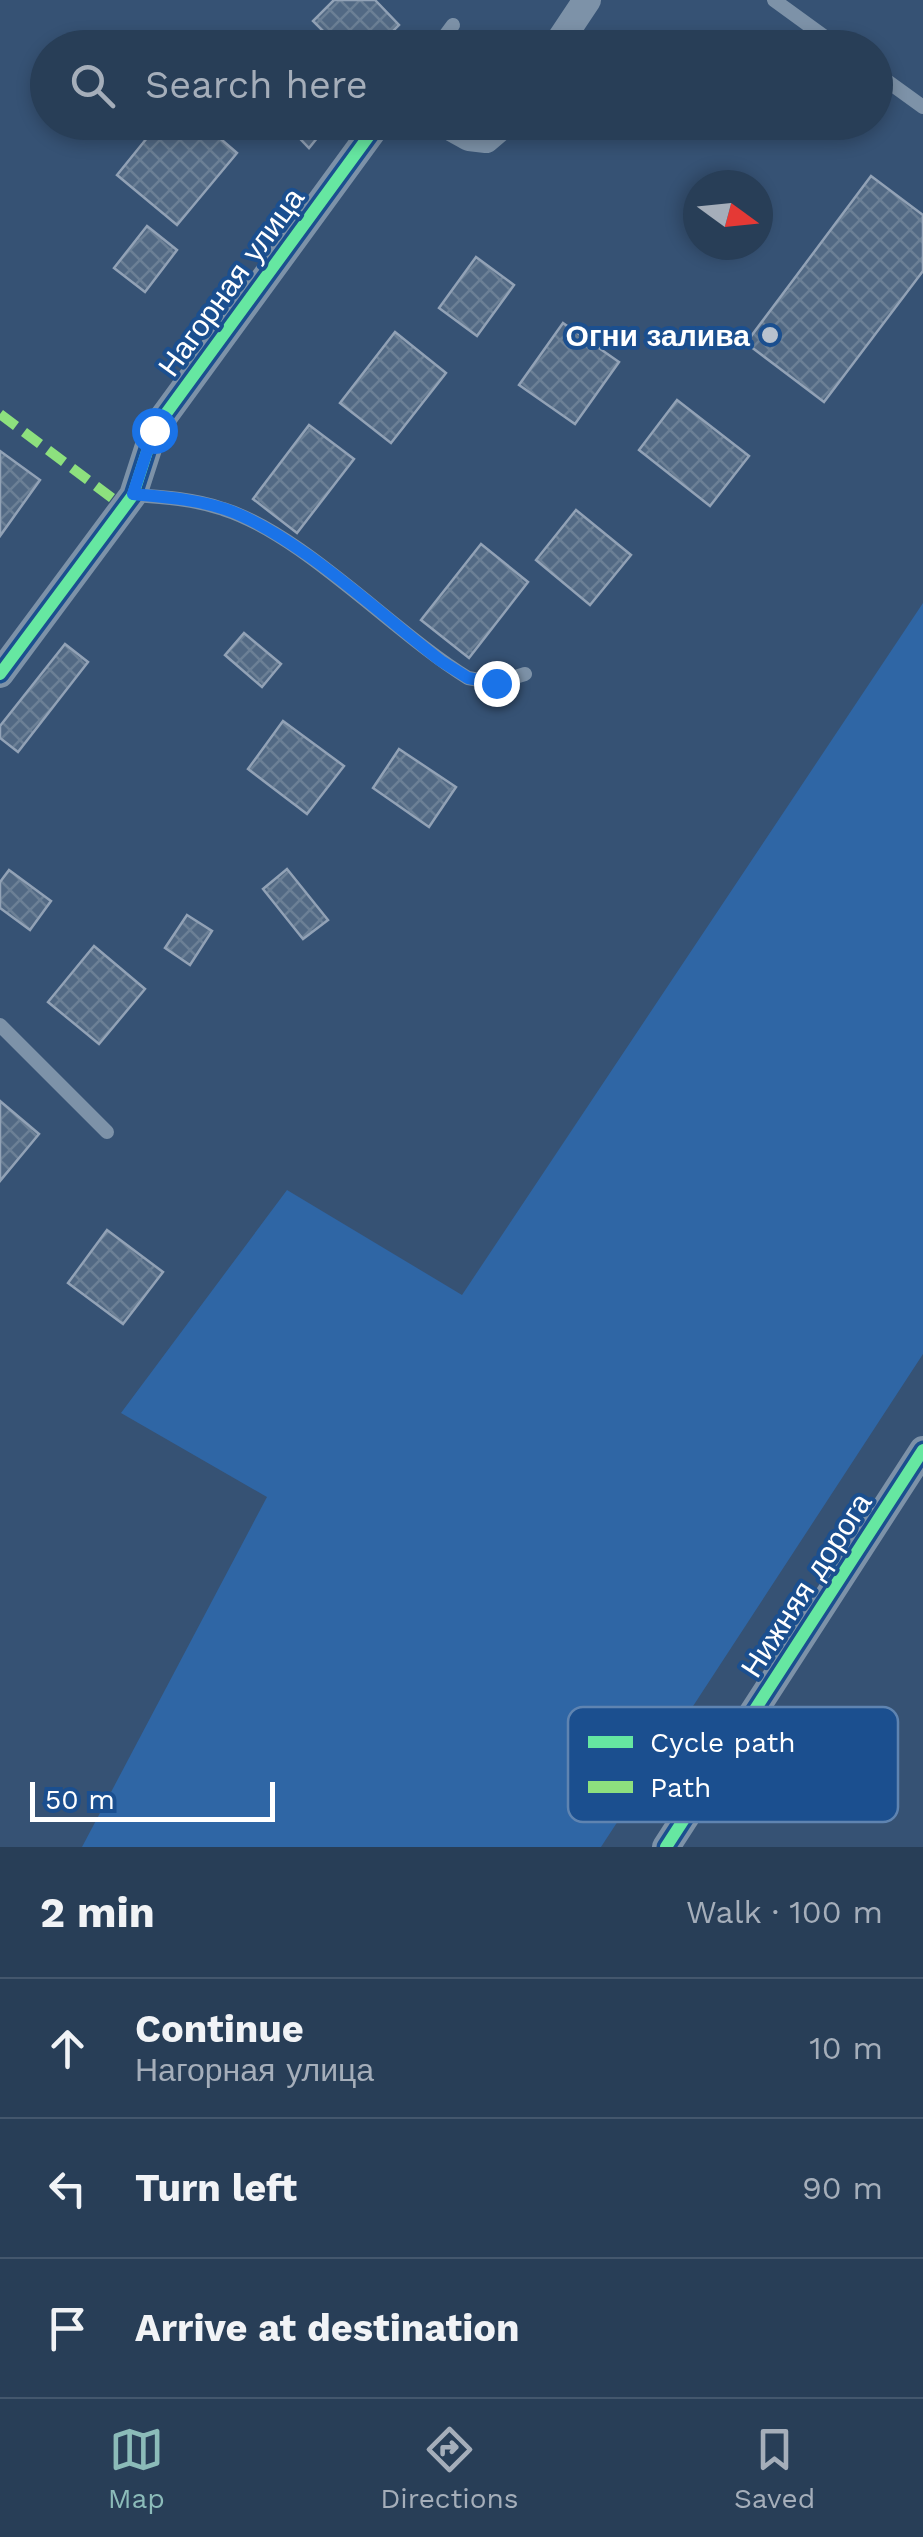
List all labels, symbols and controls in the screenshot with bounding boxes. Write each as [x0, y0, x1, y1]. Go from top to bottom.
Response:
search box [30, 30, 893, 140]
icon: search [65, 58, 120, 113]
text: Search here [145, 63, 368, 107]
north arrow [683, 170, 773, 260]
street label: Нагорная улица [151, 181, 311, 383]
place label: Огни залива [566, 318, 750, 353]
marker: Огни залива [759, 324, 781, 346]
route start [132, 408, 178, 454]
route end [474, 661, 520, 707]
street label: Нижняя дорога [734, 1486, 879, 1684]
legend [568, 1707, 898, 1822]
text: Cycle path [650, 1726, 796, 1759]
text: Path [650, 1771, 711, 1804]
scale bar [30, 1777, 275, 1822]
text: 50 m [45, 1783, 115, 1816]
text: 2 min [40, 1888, 155, 1937]
text: Walk · 100 m [686, 1893, 883, 1931]
text: Continue [135, 2007, 304, 2051]
icon: ahead [40, 2021, 95, 2076]
text: 10 m [809, 2029, 883, 2067]
text: Нагорная улица [135, 2051, 374, 2089]
icon: left [40, 2161, 95, 2216]
text: Turn left [135, 2166, 297, 2210]
text: 90 m [802, 2169, 883, 2207]
icon: arrive [40, 2301, 95, 2356]
text: Arrive at destination [135, 2306, 520, 2350]
tab: Map [108, 2422, 165, 2515]
tab: Directions [380, 2422, 519, 2515]
tab: Saved [734, 2422, 815, 2515]

